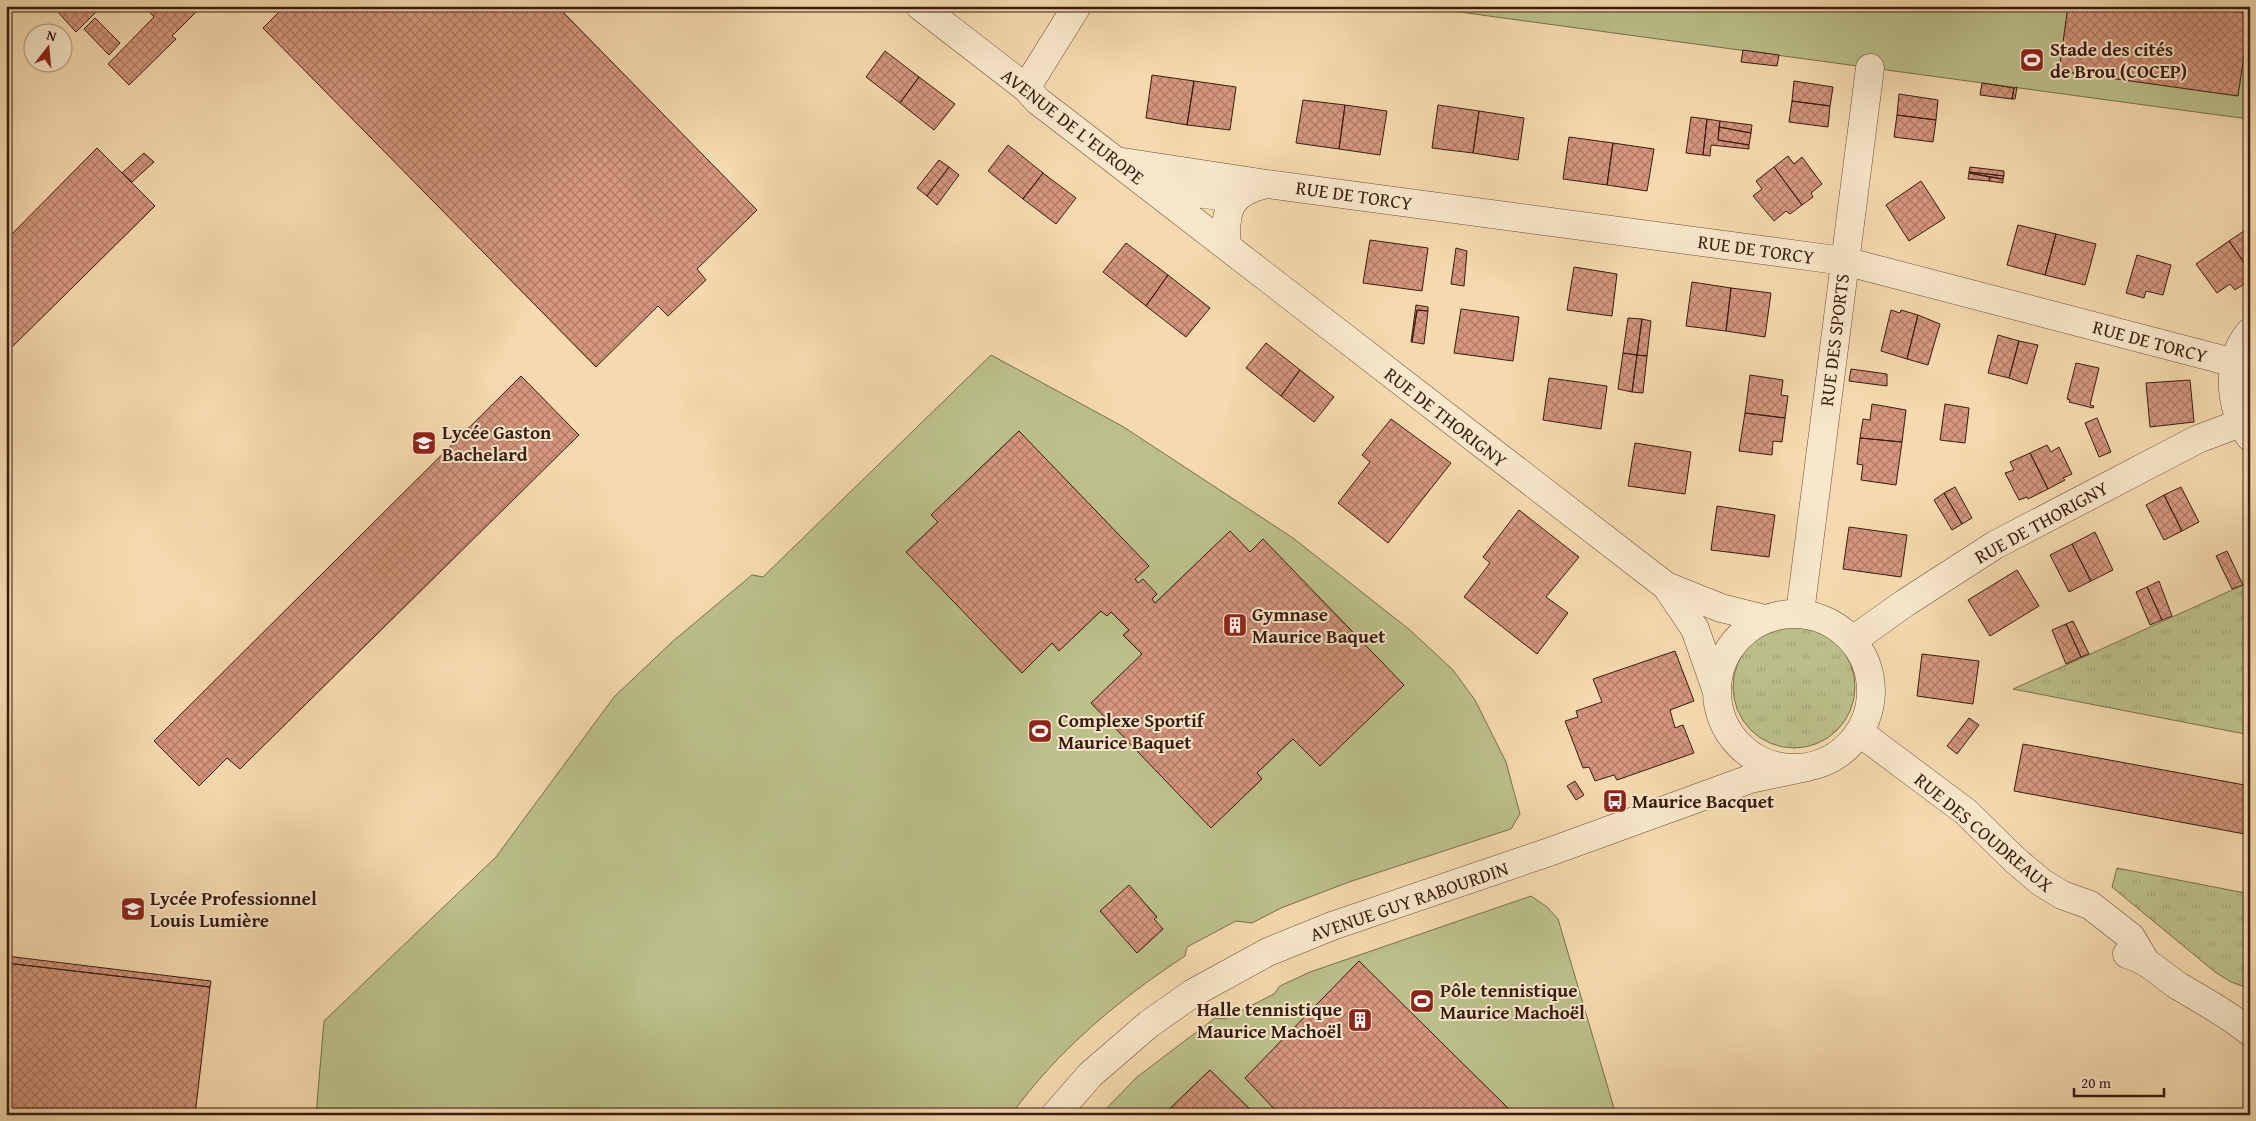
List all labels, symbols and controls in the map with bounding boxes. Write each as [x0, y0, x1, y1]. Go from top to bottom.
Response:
north arrow [22, 22, 72, 72]
text: N [44, 25, 59, 47]
place label: Stade des cités de Brou (COCEP) [2050, 35, 2187, 85]
sports icon: Stade des cités de Brou (COCEP) [2019, 47, 2045, 73]
street label: AVENUE DE L'EUROPE [996, 61, 1151, 191]
street label: RUE DE TORCY [1294, 173, 1415, 217]
street label: RUE DE TORCY [1696, 227, 1817, 271]
street label: RUE DES SPORTS [1812, 272, 1856, 408]
street label: RUE DE TORCY [2090, 312, 2211, 370]
street label: RUE DE THORIGNY [1379, 360, 1514, 474]
place label: Lycée Gaston Bachelard [442, 418, 552, 468]
school or university icon: Lycée Gaston Bachelard [411, 430, 437, 456]
street label: RUE DE THORIGNY [1969, 473, 2114, 570]
place label: Gymnase Maurice Baquet [1252, 600, 1386, 650]
building icon: Gymnase Maurice Baquet [1222, 612, 1248, 638]
place label: Complexe Sportif Maurice Baquet [1058, 706, 1206, 756]
sports icon: Complexe Sportif Maurice Baquet [1027, 718, 1053, 744]
street label: RUE DES COUDREAUX [1909, 766, 2060, 899]
place label: Maurice Bacquet [1632, 787, 1775, 815]
bus stop icon: Maurice Bacquet [1602, 788, 1628, 814]
street label: AVENUE GUY RABOURDIN [1306, 854, 1512, 948]
place label: Lycée Professionnel Louis Lumière [150, 884, 317, 934]
school or university icon: Lycée Professionnel Louis Lumière [120, 896, 146, 922]
place label: Pôle tennistique Maurice Machoël [1440, 976, 1585, 1026]
sports icon: Pôle tennistique Maurice Machoël [1409, 988, 1435, 1014]
place label: Halle tennistique Maurice Machoël [1197, 995, 1342, 1045]
building icon: Halle tennistique Maurice Machoël [1347, 1007, 1373, 1033]
scale bar [2074, 1066, 2164, 1098]
text: 20 m [2081, 1072, 2112, 1093]

